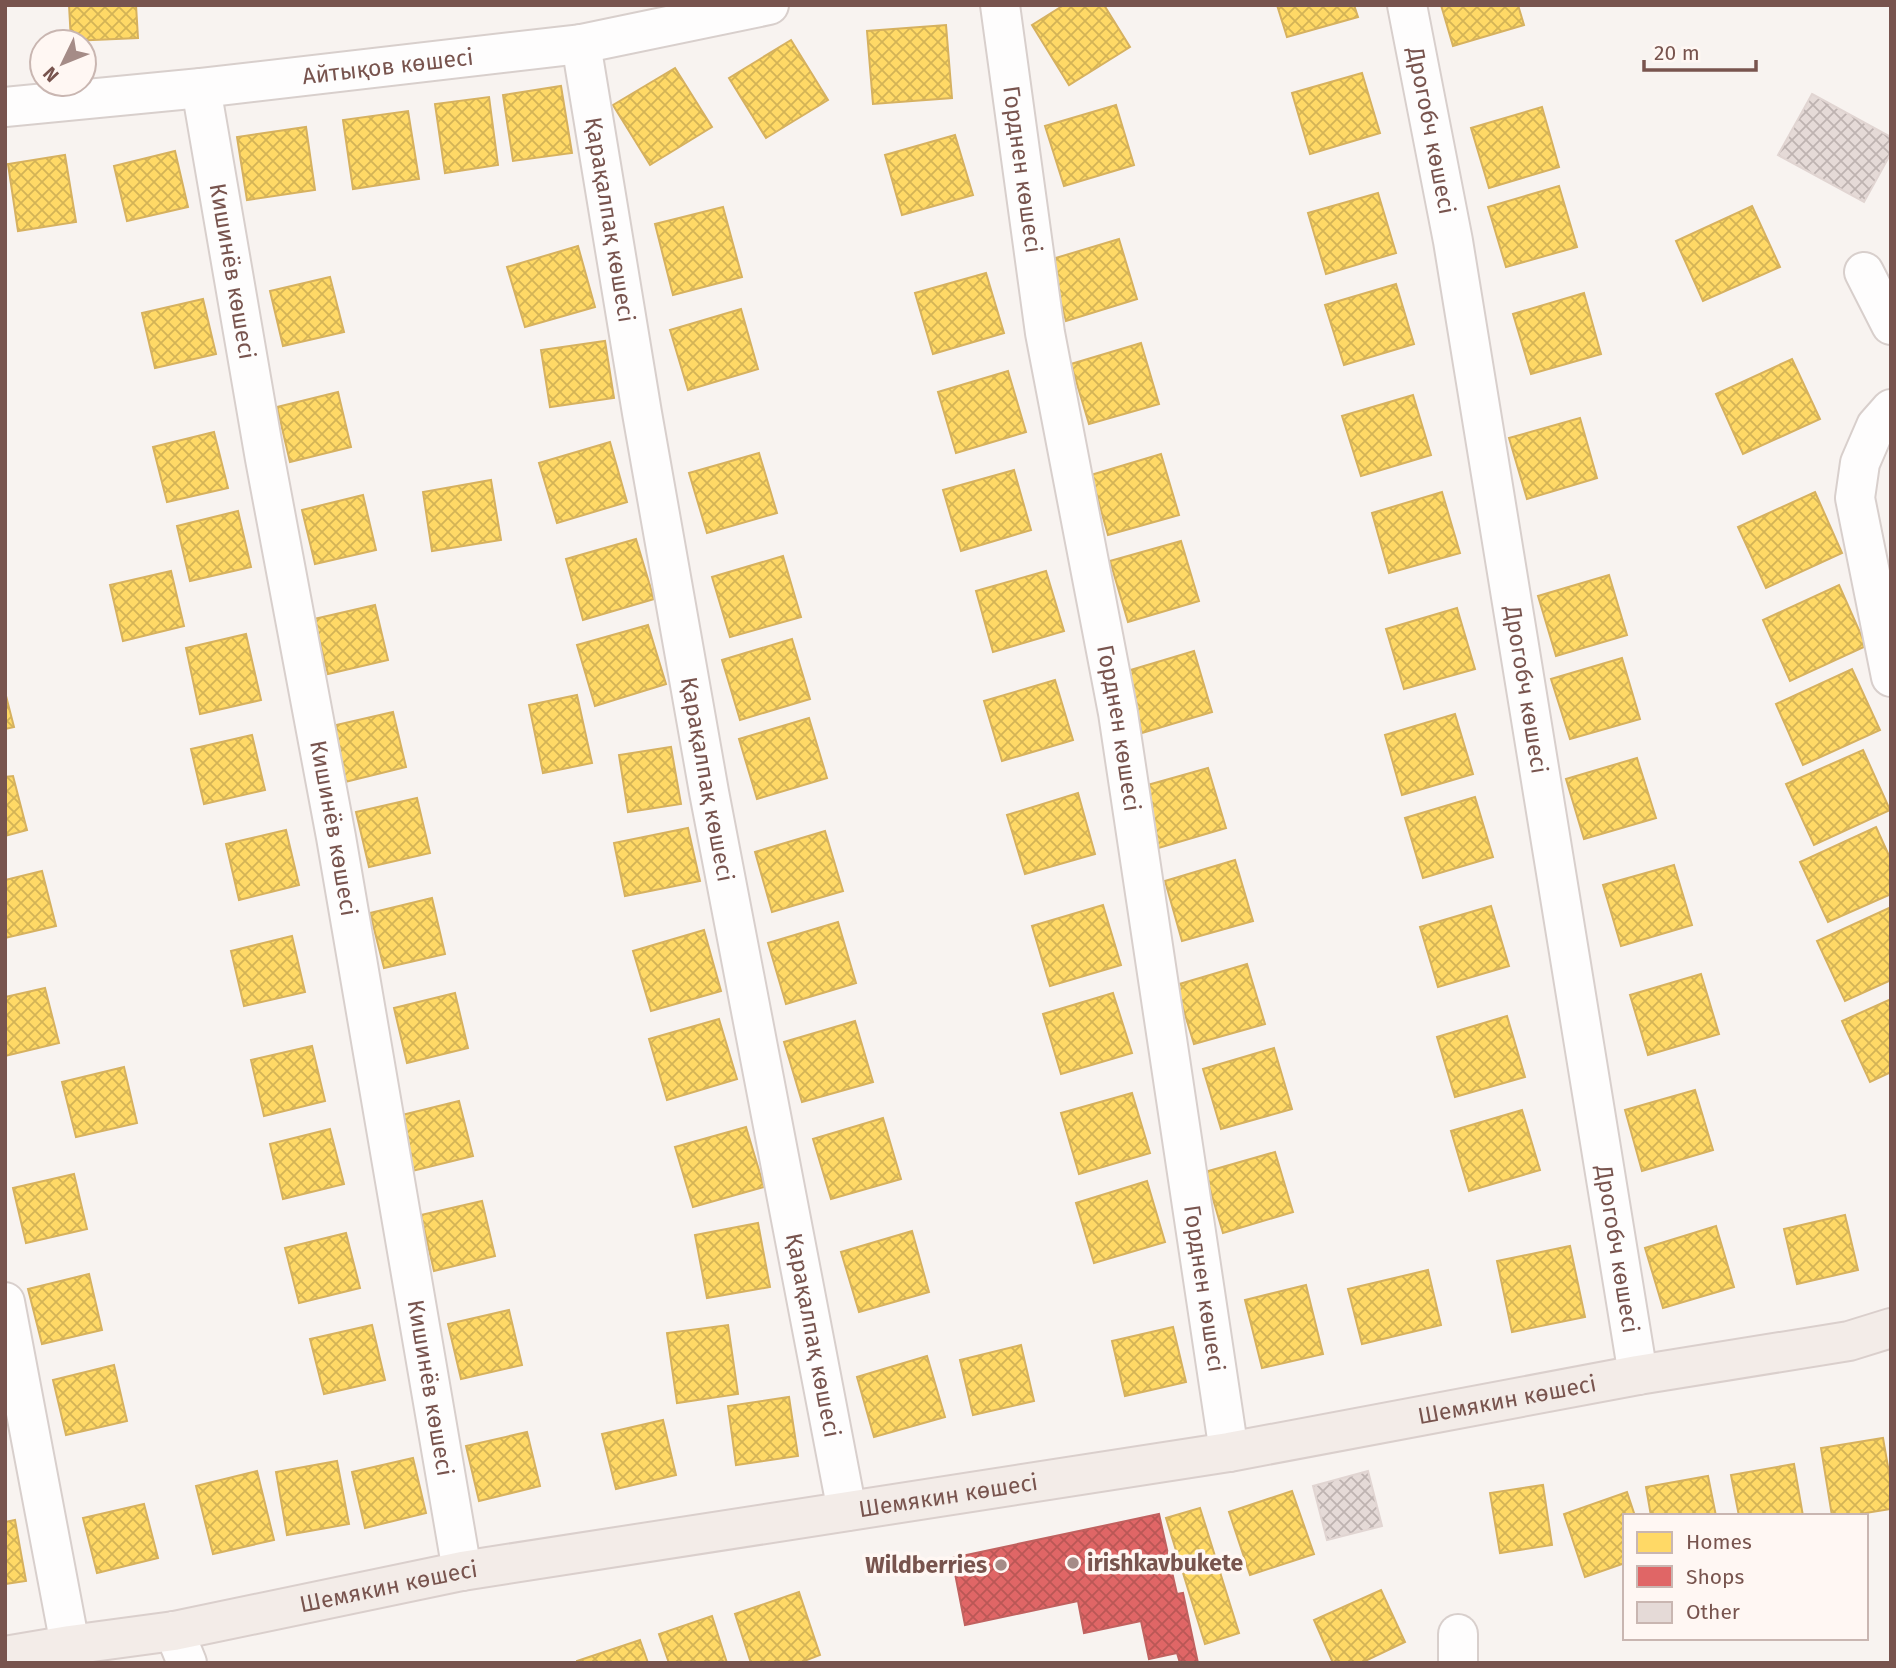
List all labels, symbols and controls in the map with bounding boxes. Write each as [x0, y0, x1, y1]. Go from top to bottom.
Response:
north arrow [28, 28, 98, 98]
scale bar [1644, 28, 1756, 72]
text: 20 m [1654, 40, 1700, 66]
street label: Айтықов көшесі [301, 43, 475, 90]
street label: Дрогобч көшесі [1401, 44, 1461, 217]
text: N [38, 62, 64, 87]
street label: Горднен көшесі [997, 84, 1048, 255]
street label: Қарақалпақ көшесі [579, 115, 641, 324]
street label: Кишинёв көшесі [204, 181, 262, 362]
street label: Дрогобч көшесі [1499, 603, 1554, 776]
street label: Горднен көшесі [1091, 642, 1147, 813]
street label: Қарақалпақ көшесі [675, 675, 740, 884]
street label: Кишинёв көшесі [304, 738, 363, 918]
street label: Дрогобч көшесі [1590, 1162, 1645, 1335]
street label: Горднен көшесі [1178, 1203, 1231, 1374]
street label: Қарақалпақ көшесі [780, 1231, 847, 1440]
street label: Кишинёв көшесі [402, 1298, 459, 1478]
street label: Шемякин көшесі [1415, 1369, 1598, 1430]
street label: Шемякин көшесі [857, 1468, 1040, 1523]
legend [1623, 1514, 1868, 1640]
text: Homes [1686, 1529, 1752, 1555]
place label: irishkavbukete [1087, 1549, 1243, 1577]
place label: Wildberries [865, 1551, 987, 1579]
street label: Шемякин көшесі [297, 1555, 479, 1618]
marker: irishkavbukete [1065, 1555, 1081, 1571]
marker: Wildberries [993, 1557, 1009, 1573]
text: Shops [1686, 1564, 1744, 1590]
text: Other [1686, 1599, 1740, 1625]

